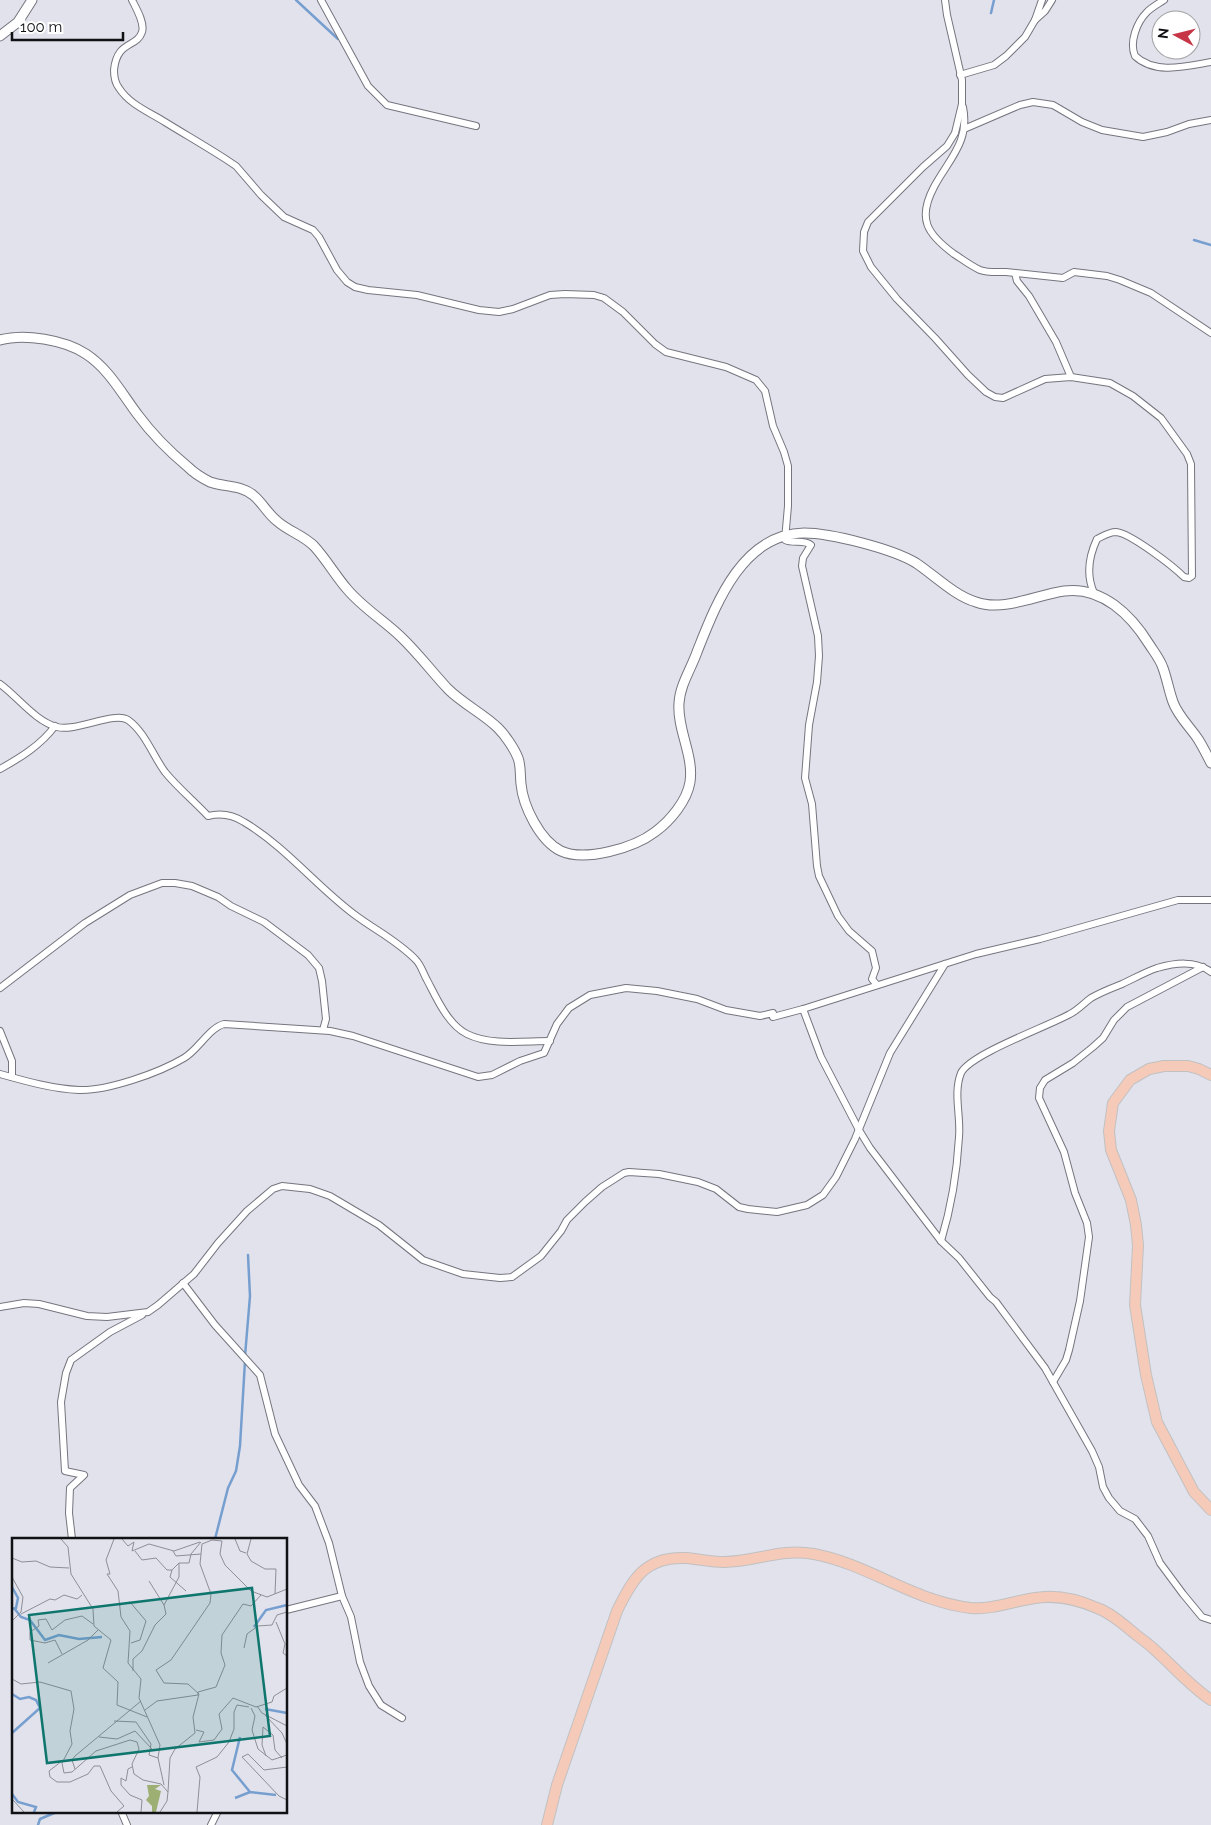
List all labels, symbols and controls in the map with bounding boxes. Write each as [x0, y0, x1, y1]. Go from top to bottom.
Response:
scale bar [12, 10, 124, 42]
north arrow [1151, 10, 1201, 60]
text: 100 m [20, 18, 62, 36]
text: N [1155, 27, 1172, 40]
inset map [12, 1538, 288, 1812]

